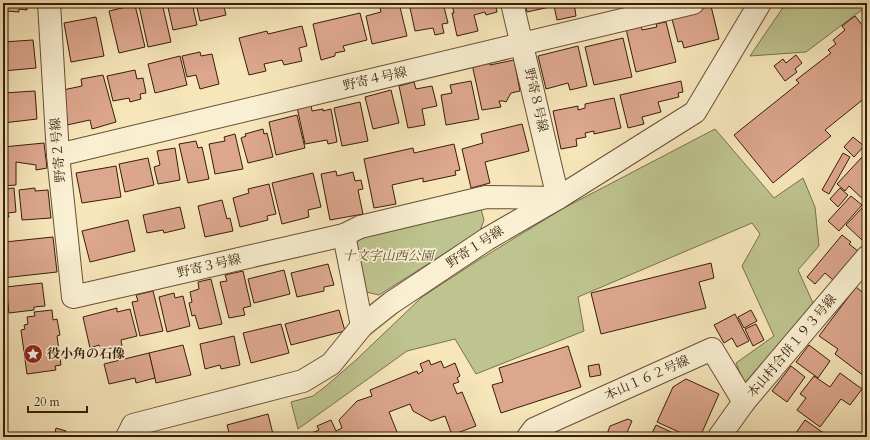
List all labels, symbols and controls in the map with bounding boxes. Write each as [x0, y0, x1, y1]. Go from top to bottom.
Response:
street label: 野寄４号線 [341, 63, 409, 95]
street label: 野寄８号線 [520, 66, 552, 134]
street label: 野寄２号線 [46, 117, 70, 183]
street label: 野寄１号線 [443, 222, 507, 272]
park label: 十文字山西公園 [342, 247, 435, 265]
street label: 野寄３号線 [175, 250, 243, 282]
street label: 本山村合併１９３号線 [743, 290, 841, 402]
place icon: 役小角の石像 [22, 343, 44, 365]
place label: 役小角の石像 [47, 345, 125, 363]
street label: 本山１６２号線 [602, 351, 692, 405]
scale bar [28, 388, 87, 414]
text: 20 m [34, 394, 61, 410]

